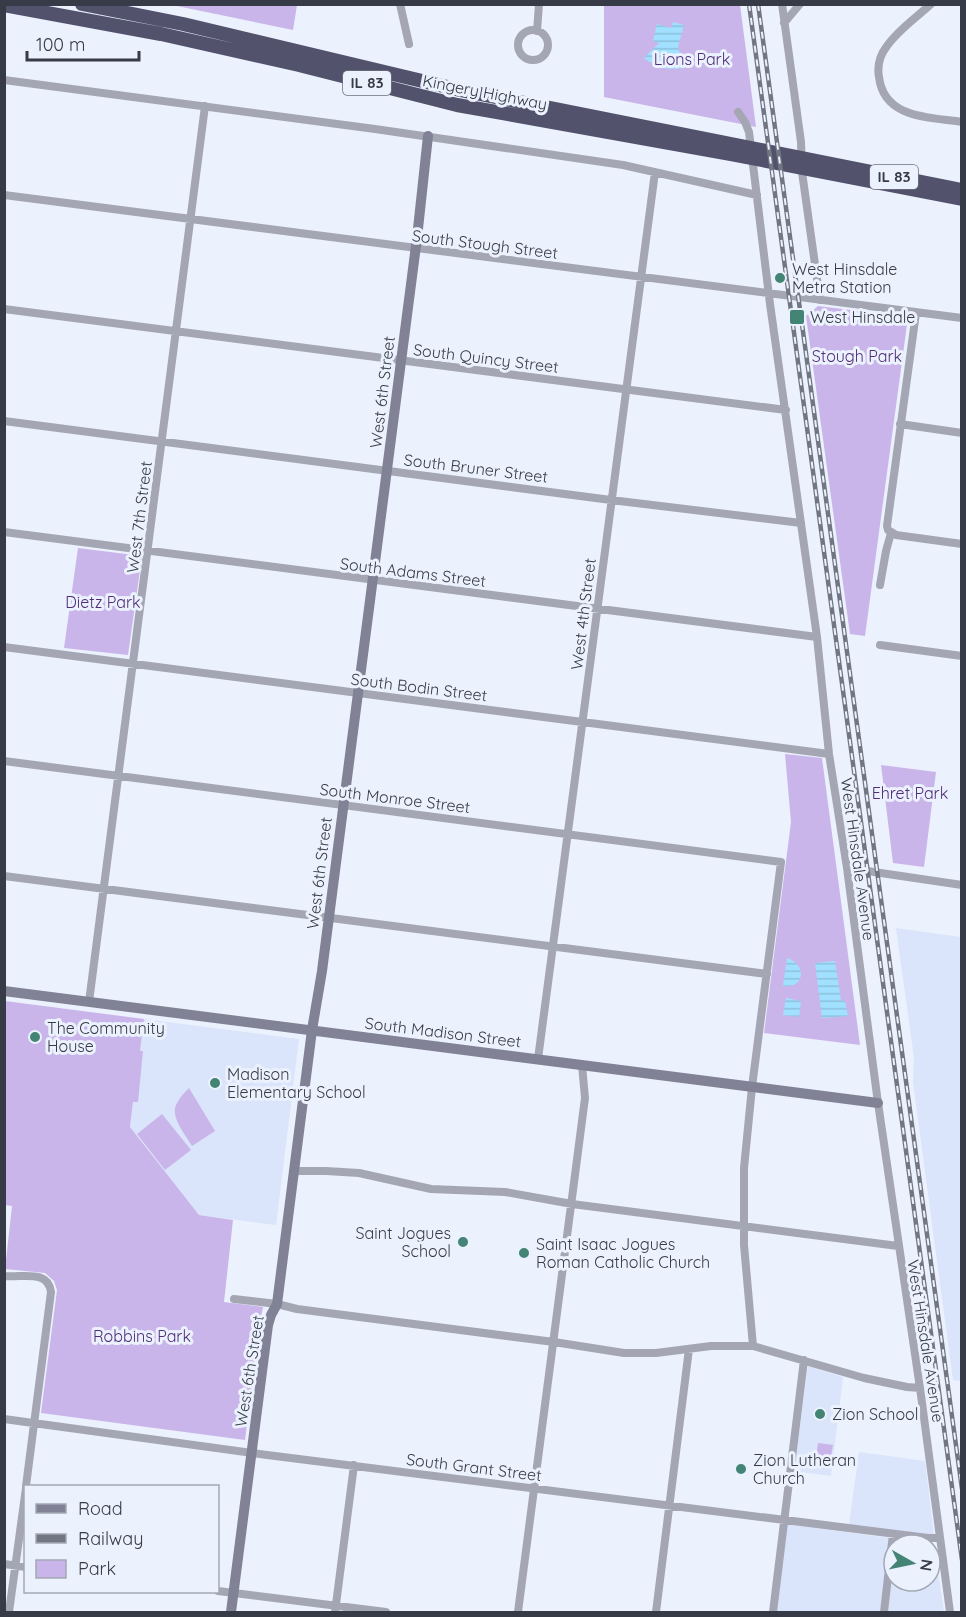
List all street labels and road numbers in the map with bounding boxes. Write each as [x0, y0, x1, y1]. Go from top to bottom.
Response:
street label: Kingery Highway [421, 70, 549, 114]
road number: IL 83 [343, 71, 391, 95]
road number: IL 83 [870, 165, 918, 189]
street label: South Stough Street [411, 225, 559, 263]
street label: West 6th Street [365, 335, 399, 449]
street label: South Quincy Street [412, 339, 560, 377]
street label: South Bruner Street [403, 449, 549, 487]
street label: West 7th Street [122, 460, 156, 574]
street label: South Adams Street [339, 553, 487, 591]
street label: West 4th Street [566, 557, 600, 671]
street label: South Bodin Street [350, 669, 488, 705]
street label: West Hinsdale Avenue [837, 776, 879, 942]
street label: South Monroe Street [319, 779, 471, 817]
street label: West 6th Street [302, 816, 336, 930]
street label: South Madison Street [364, 1012, 522, 1052]
street label: West Hinsdale Avenue [903, 1258, 949, 1424]
street label: West 6th Street [230, 1314, 268, 1428]
street label: South Grant Street [405, 1449, 543, 1485]

